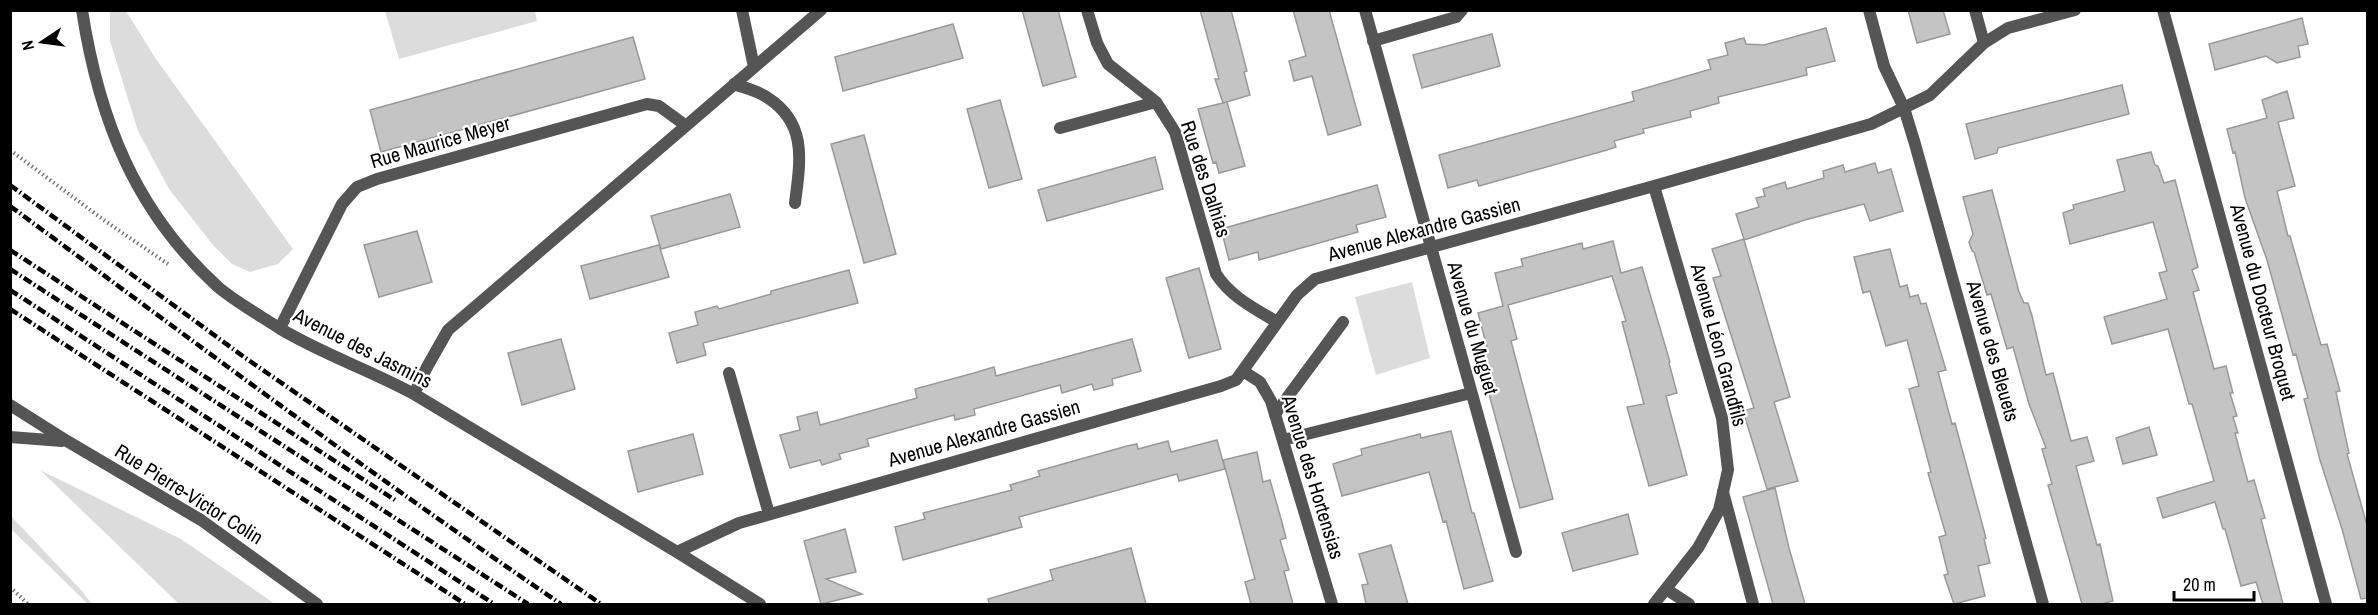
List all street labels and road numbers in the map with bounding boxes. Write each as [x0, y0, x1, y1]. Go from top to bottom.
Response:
street label: Rue Maurice Meyer [367, 109, 513, 174]
street label: Rue des Dalhias [1175, 117, 1238, 241]
street label: Avenue Alexandre Gassien [1324, 190, 1523, 268]
street label: Avenue du Docteur Broquet [2224, 200, 2303, 403]
street label: Avenue du Muguet [1441, 257, 1506, 398]
street label: Avenue Léon Grandfils [1685, 260, 1754, 429]
street label: Avenue des Bleuets [1960, 276, 2027, 425]
street label: Avenue des Jasmins [289, 301, 437, 394]
street label: Avenue des Hortensias [1275, 391, 1351, 562]
street label: Avenue Alexandre Gassien [884, 392, 1083, 473]
street label: Rue Pierre-Victor Colin [110, 437, 269, 550]

